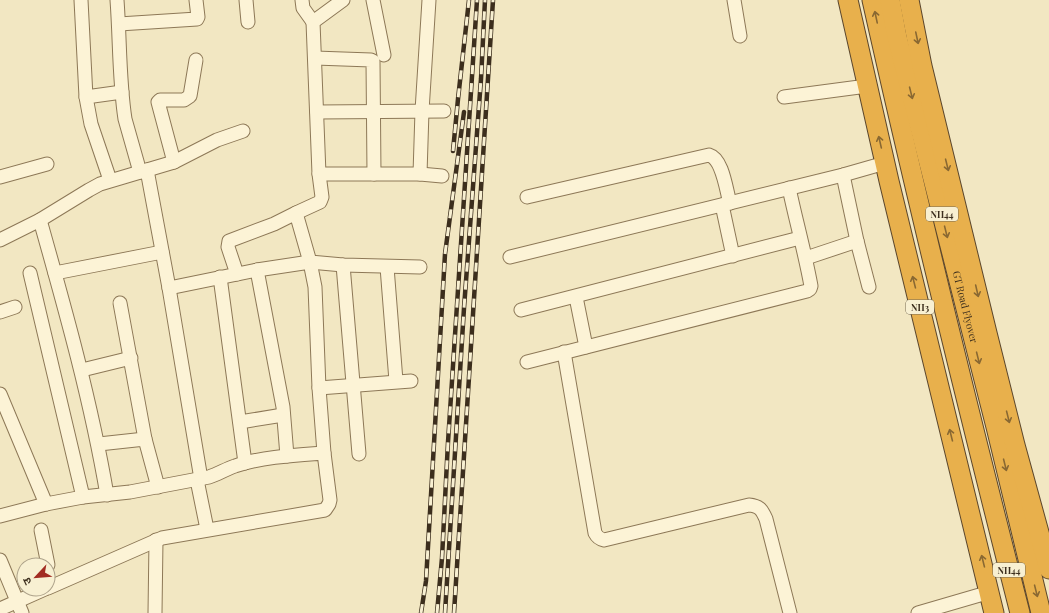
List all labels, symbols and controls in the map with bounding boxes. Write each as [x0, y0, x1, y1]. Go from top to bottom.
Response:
one-way arrow [872, 10, 880, 23]
one-way arrow [913, 31, 921, 44]
one-way arrow [908, 86, 915, 99]
one-way arrow [876, 136, 883, 149]
one-way arrow [943, 158, 951, 171]
road number: NH44 [926, 207, 958, 221]
one-way arrow [943, 225, 951, 238]
street label: GT Road Flyover [950, 269, 982, 345]
one-way arrow [909, 275, 917, 288]
one-way arrow [974, 284, 981, 297]
road number: NH3 [906, 300, 934, 314]
one-way arrow [975, 351, 983, 364]
one-way arrow [1005, 411, 1012, 424]
one-way arrow [947, 429, 954, 442]
one-way arrow [1002, 458, 1009, 471]
one-way arrow [978, 555, 986, 568]
north arrow [16, 557, 56, 597]
road number: NH44 [993, 563, 1025, 577]
text: उ [18, 575, 35, 588]
one-way arrow [1032, 585, 1040, 598]

